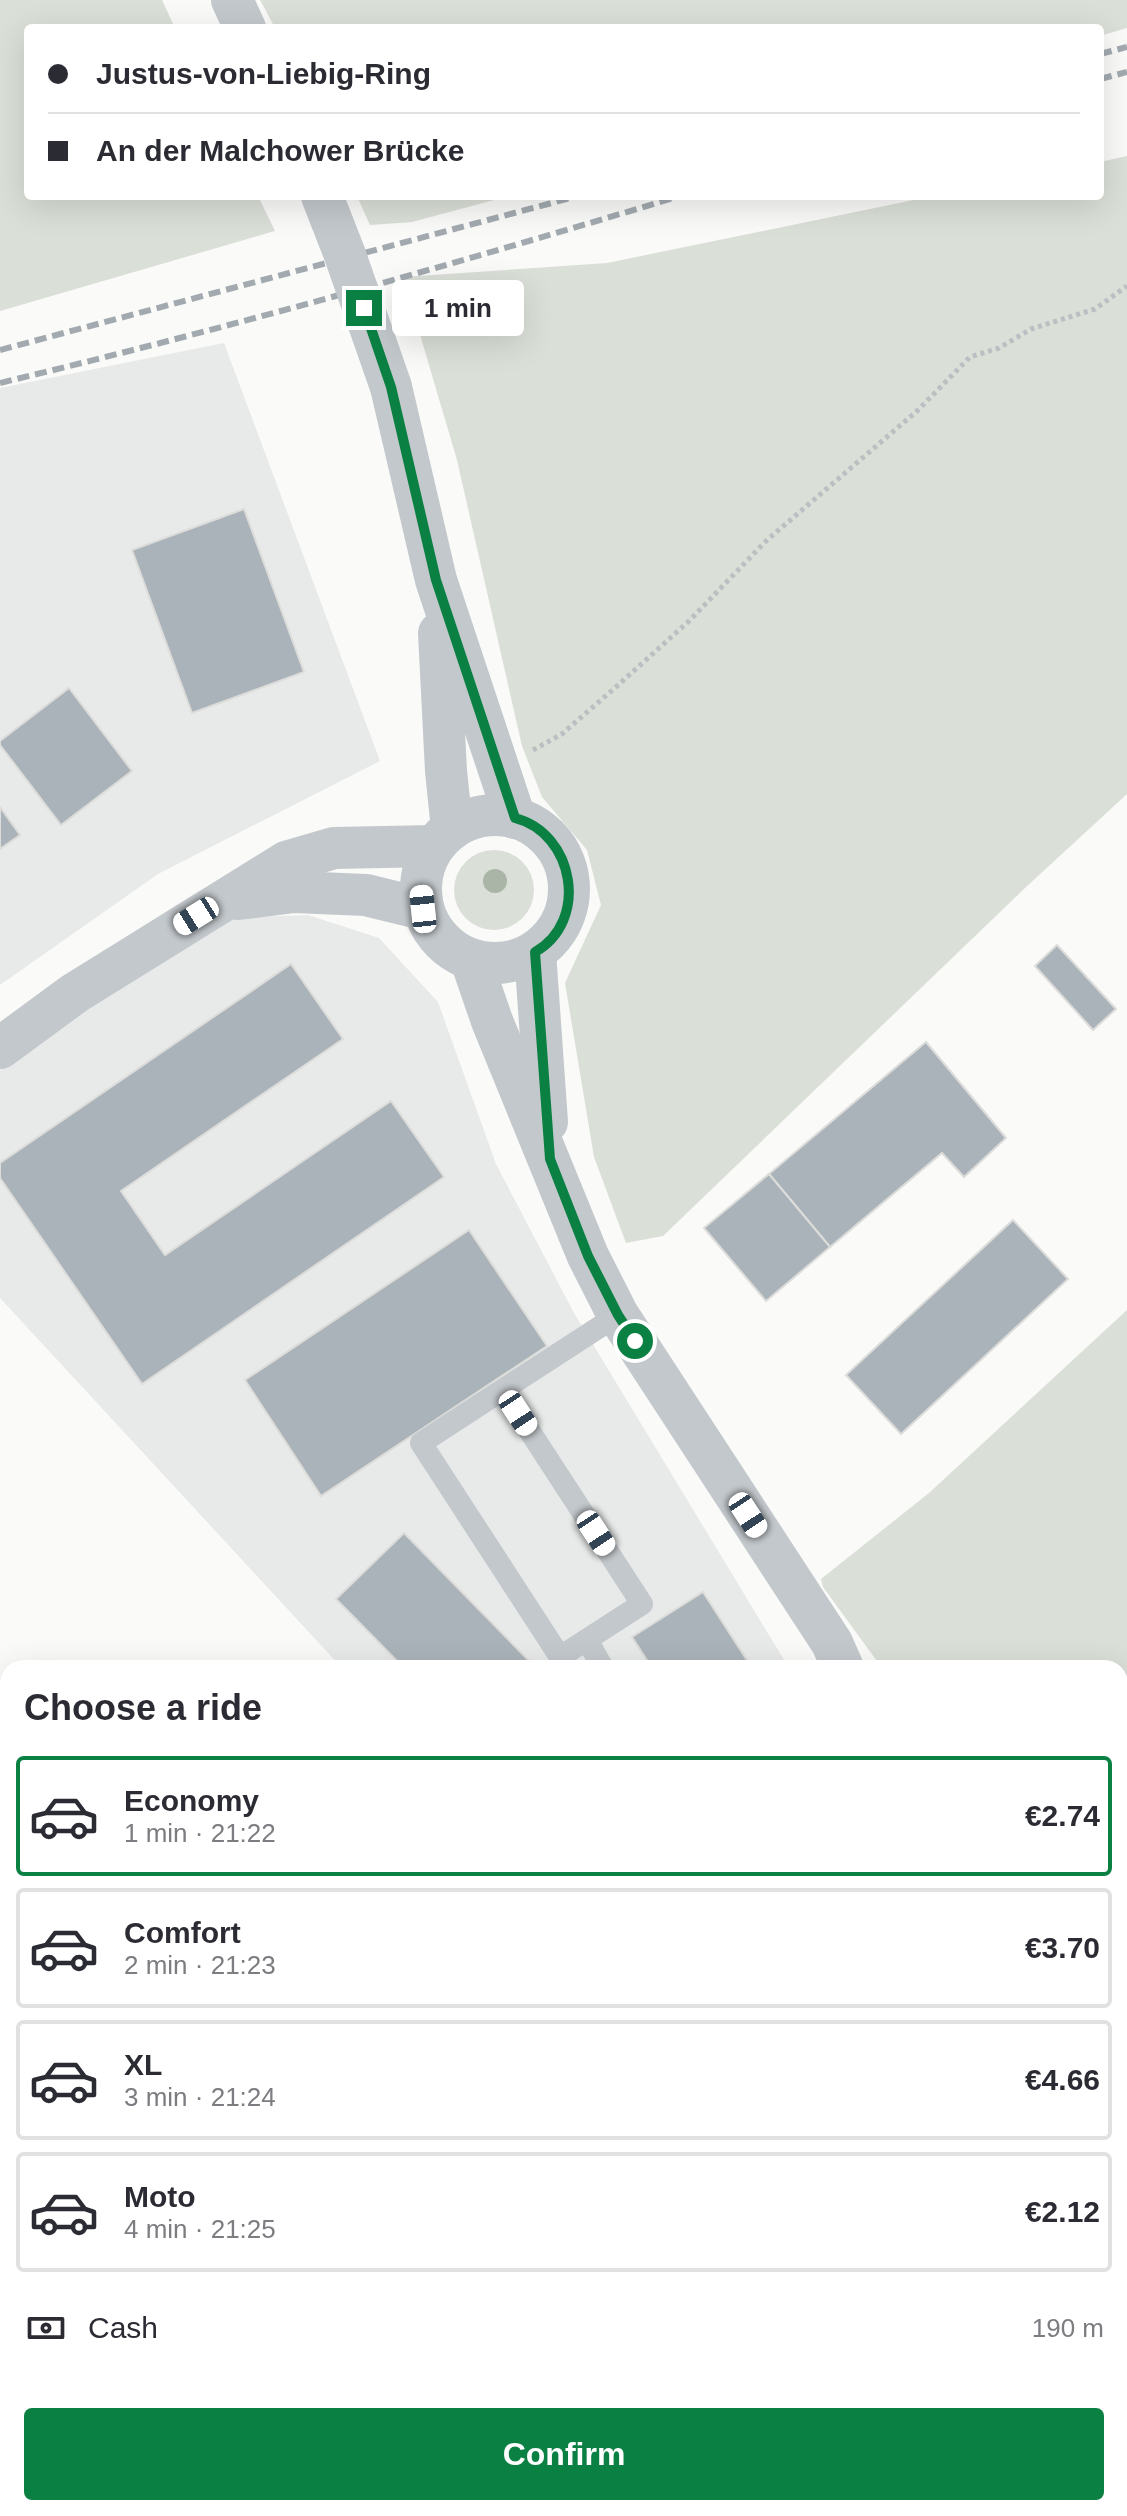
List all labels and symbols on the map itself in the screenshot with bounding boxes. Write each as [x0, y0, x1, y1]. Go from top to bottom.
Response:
callout: 1 min [392, 280, 524, 336]
route end [346, 290, 382, 326]
car [409, 884, 437, 934]
car [169, 893, 223, 939]
route start [617, 1323, 653, 1359]
car [495, 1386, 541, 1440]
car [725, 1488, 771, 1542]
car [573, 1506, 619, 1560]

